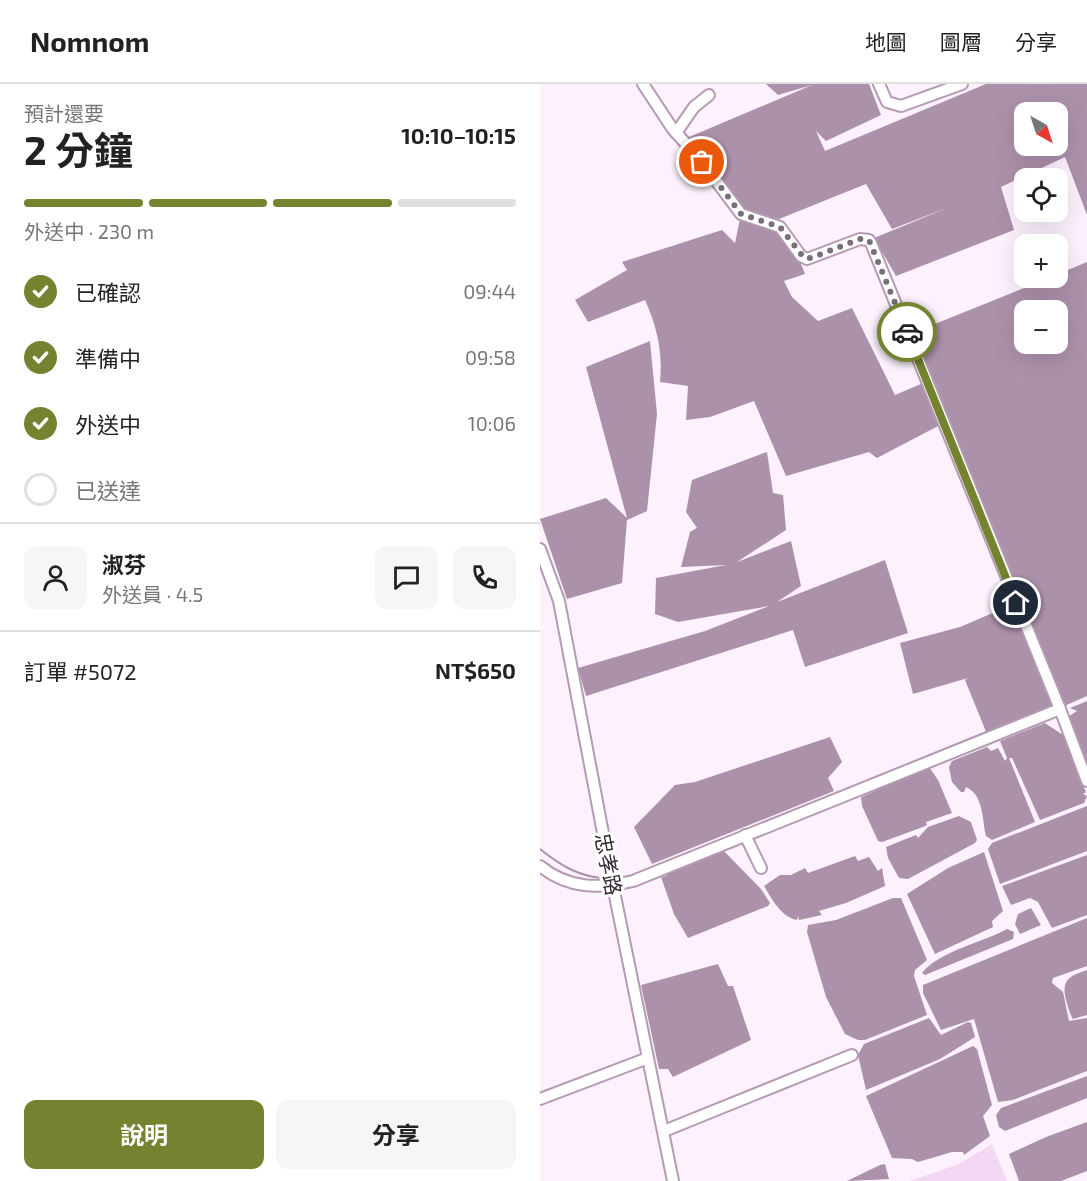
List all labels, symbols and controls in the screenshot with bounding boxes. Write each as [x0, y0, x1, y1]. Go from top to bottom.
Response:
text: Nomnom [30, 24, 149, 58]
text: 地圖 [865, 29, 907, 54]
text: 圖層 [940, 29, 982, 54]
text: 分享 [1015, 29, 1057, 54]
text: 預計還要 [24, 101, 104, 125]
north arrow [1014, 102, 1068, 156]
map controls [1014, 102, 1068, 354]
text: 10:10–10:15 [401, 122, 516, 148]
text: 2 分鐘 [24, 126, 133, 173]
pin [676, 136, 727, 187]
icon: bag [685, 145, 718, 178]
button: locate [1014, 168, 1068, 222]
text: 外送中 · 230 m [24, 219, 154, 243]
button: + [1014, 234, 1068, 288]
icon: check [24, 275, 57, 308]
text: 已確認 [75, 279, 141, 305]
text: 09:44 [463, 279, 516, 303]
button: − [1014, 300, 1068, 354]
courier [877, 302, 937, 362]
icon: car [891, 316, 924, 349]
icon: check [24, 341, 57, 374]
text: 準備中 [75, 345, 141, 371]
text: 09:58 [465, 345, 516, 369]
icon: check [24, 407, 57, 440]
text: 外送中 [75, 411, 141, 437]
text: 10:06 [468, 411, 516, 435]
text: 已送達 [75, 477, 141, 503]
button: person [24, 546, 87, 609]
button: chat [375, 546, 438, 609]
button: phone [453, 546, 516, 609]
text: 淑芬 [102, 551, 146, 577]
pin [990, 577, 1041, 628]
text: 外送員 · 4.5 [102, 582, 203, 606]
icon: home [999, 586, 1032, 619]
text: NT$650 [435, 657, 516, 683]
text: 訂單 #5072 [24, 658, 137, 684]
street label: 忠孝路 [591, 831, 627, 897]
button: 說明 [24, 1100, 264, 1169]
button: 分享 [276, 1100, 516, 1169]

